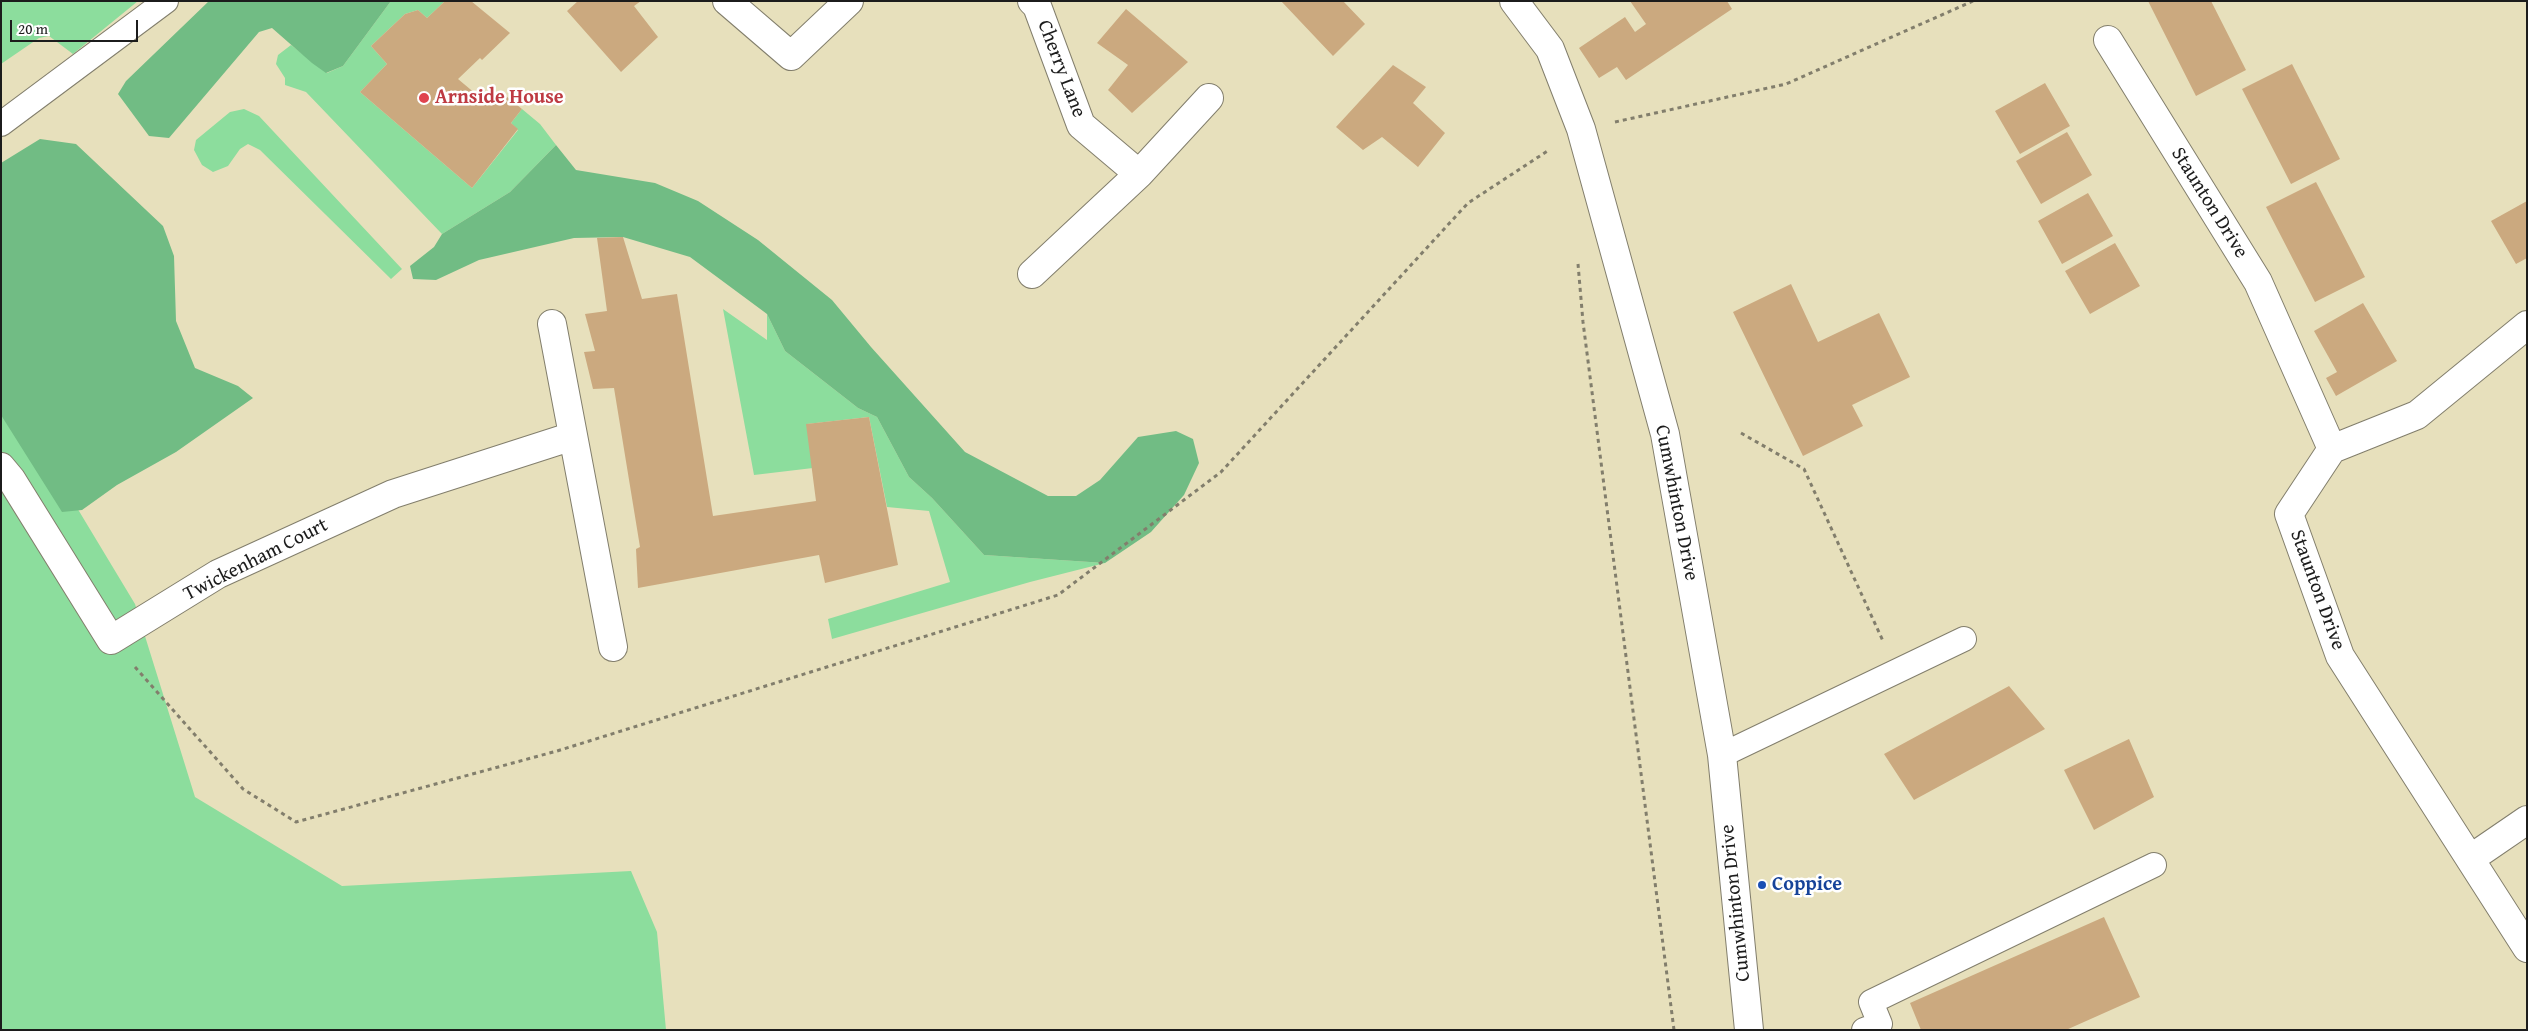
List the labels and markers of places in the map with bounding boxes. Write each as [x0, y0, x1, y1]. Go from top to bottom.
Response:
place label: Arnside House [435, 86, 564, 110]
marker: Arnside House [417, 91, 431, 105]
place label: Coppice [1772, 873, 1842, 897]
marker: Coppice [1756, 879, 1768, 891]

